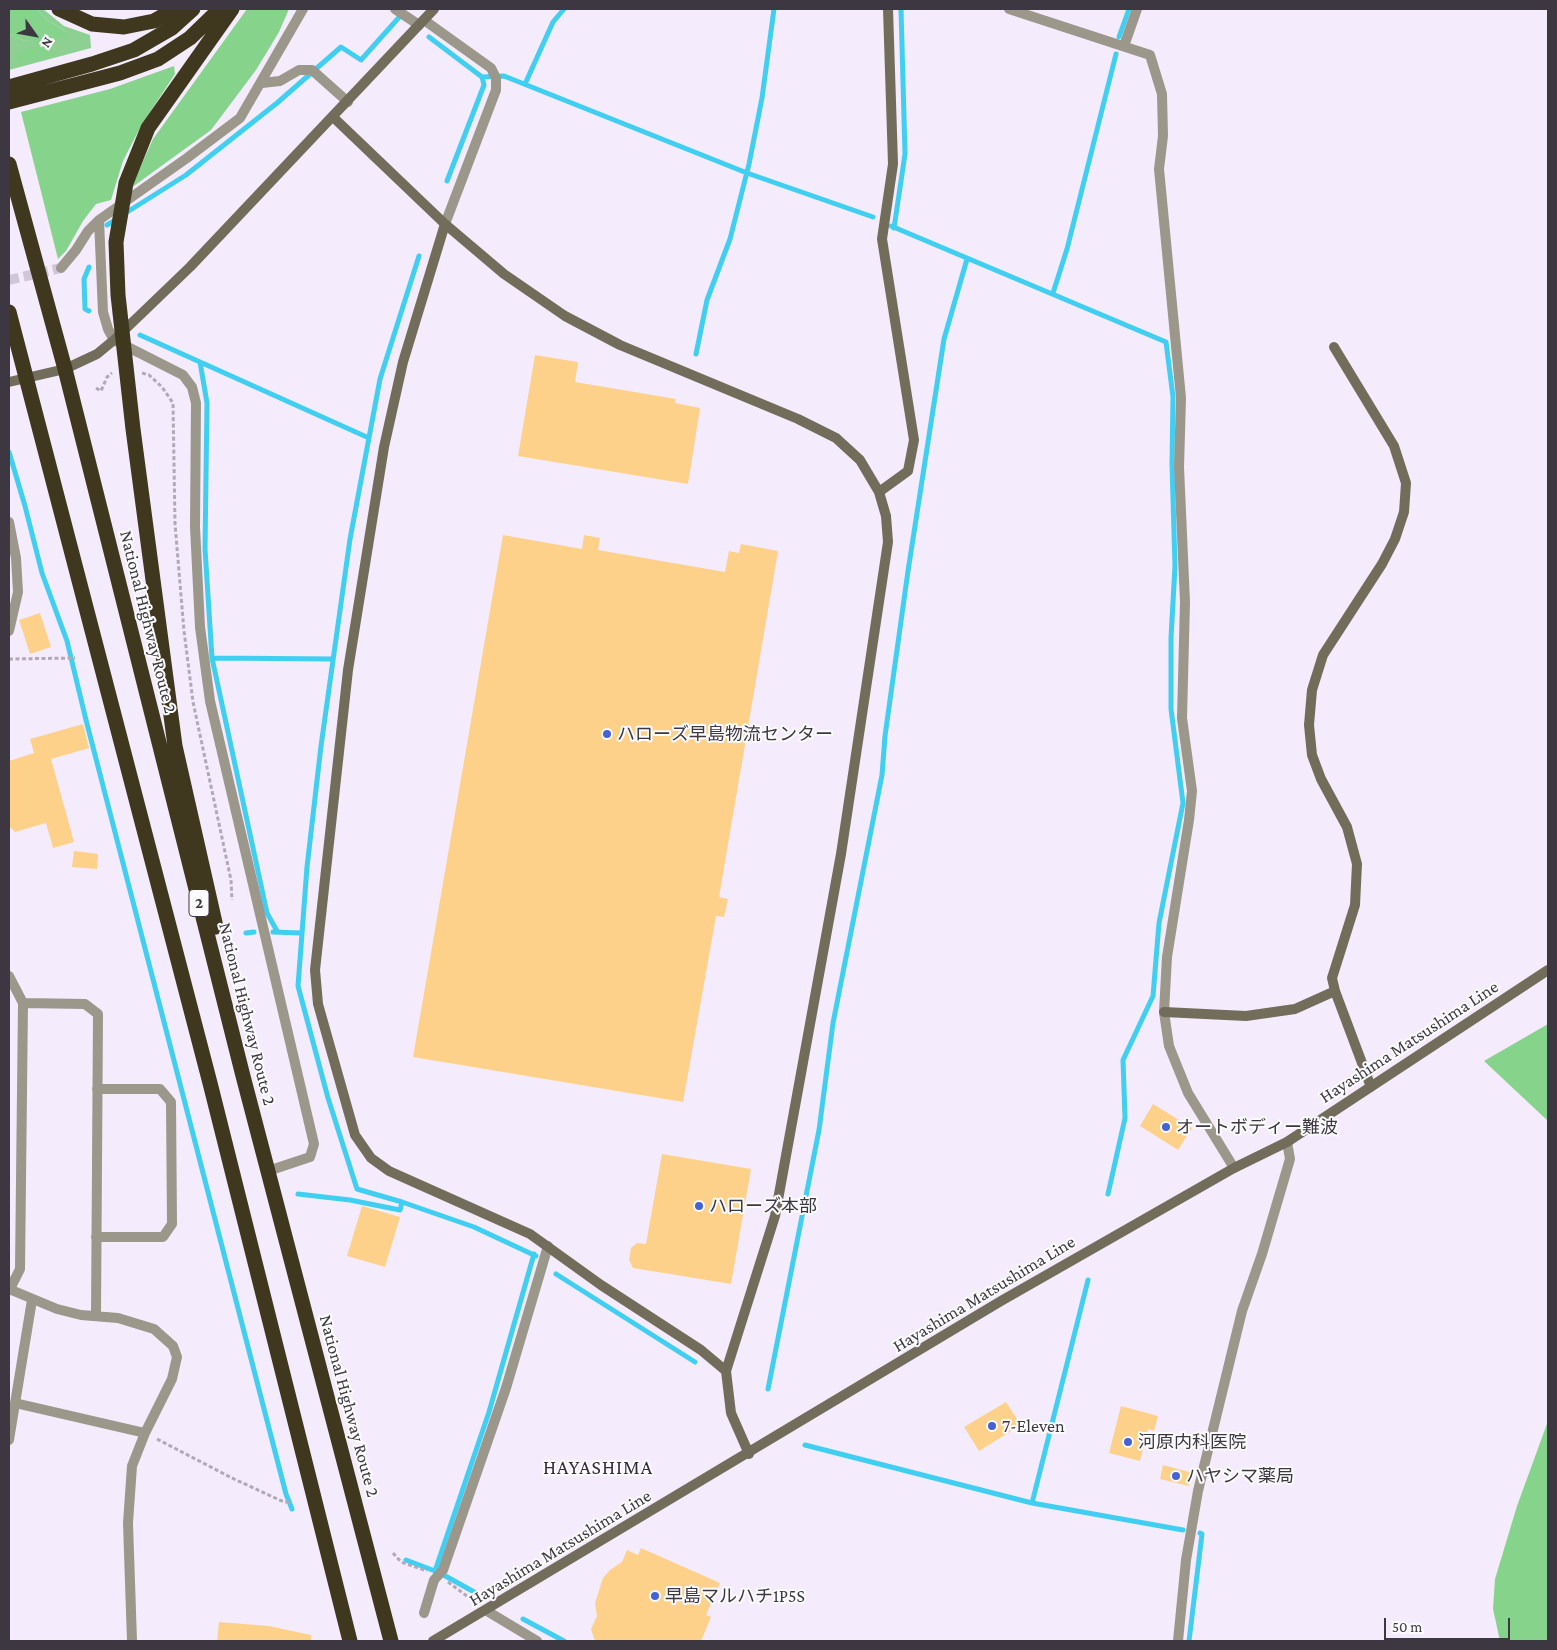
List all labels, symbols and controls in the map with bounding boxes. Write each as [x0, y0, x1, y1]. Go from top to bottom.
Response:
north arrow [10, 10, 60, 60]
text: N [38, 35, 57, 51]
street label: National Highway Route 2 [115, 528, 181, 716]
place label: ハローズ早島物流センター [617, 723, 833, 745]
marker: ハローズ早島物流センター [601, 728, 613, 740]
road number: 2 [189, 890, 209, 916]
street label: National Highway Route 2 [214, 920, 280, 1108]
street label: Hayashima Matsushima Line [1316, 976, 1502, 1108]
place label: オートボディー難波 [1176, 1116, 1338, 1138]
marker: オートボディー難波 [1160, 1121, 1172, 1133]
place label: ハローズ本部 [709, 1195, 817, 1217]
marker: ハローズ本部 [693, 1200, 705, 1212]
street label: Hayashima Matsushima Line [889, 1231, 1079, 1357]
street label: National Highway Route 2 [314, 1313, 384, 1499]
place label: 7-Eleven [1002, 1415, 1065, 1437]
marker: 7-Eleven [986, 1420, 998, 1432]
place label: 河原内科医院 [1138, 1431, 1246, 1453]
marker: 河原内科医院 [1122, 1436, 1134, 1448]
district label: HAYASHIMA [542, 1456, 654, 1480]
place label: ハヤシマ薬局 [1186, 1465, 1294, 1487]
marker: ハヤシマ薬局 [1170, 1470, 1182, 1482]
street label: Hayashima Matsushima Line [465, 1485, 655, 1611]
place label: 早島マルハチ1P5S [665, 1585, 805, 1607]
marker: 早島マルハチ1P5S [649, 1590, 661, 1602]
scale bar [1387, 1608, 1513, 1640]
text: 50 m [1392, 1619, 1422, 1635]

